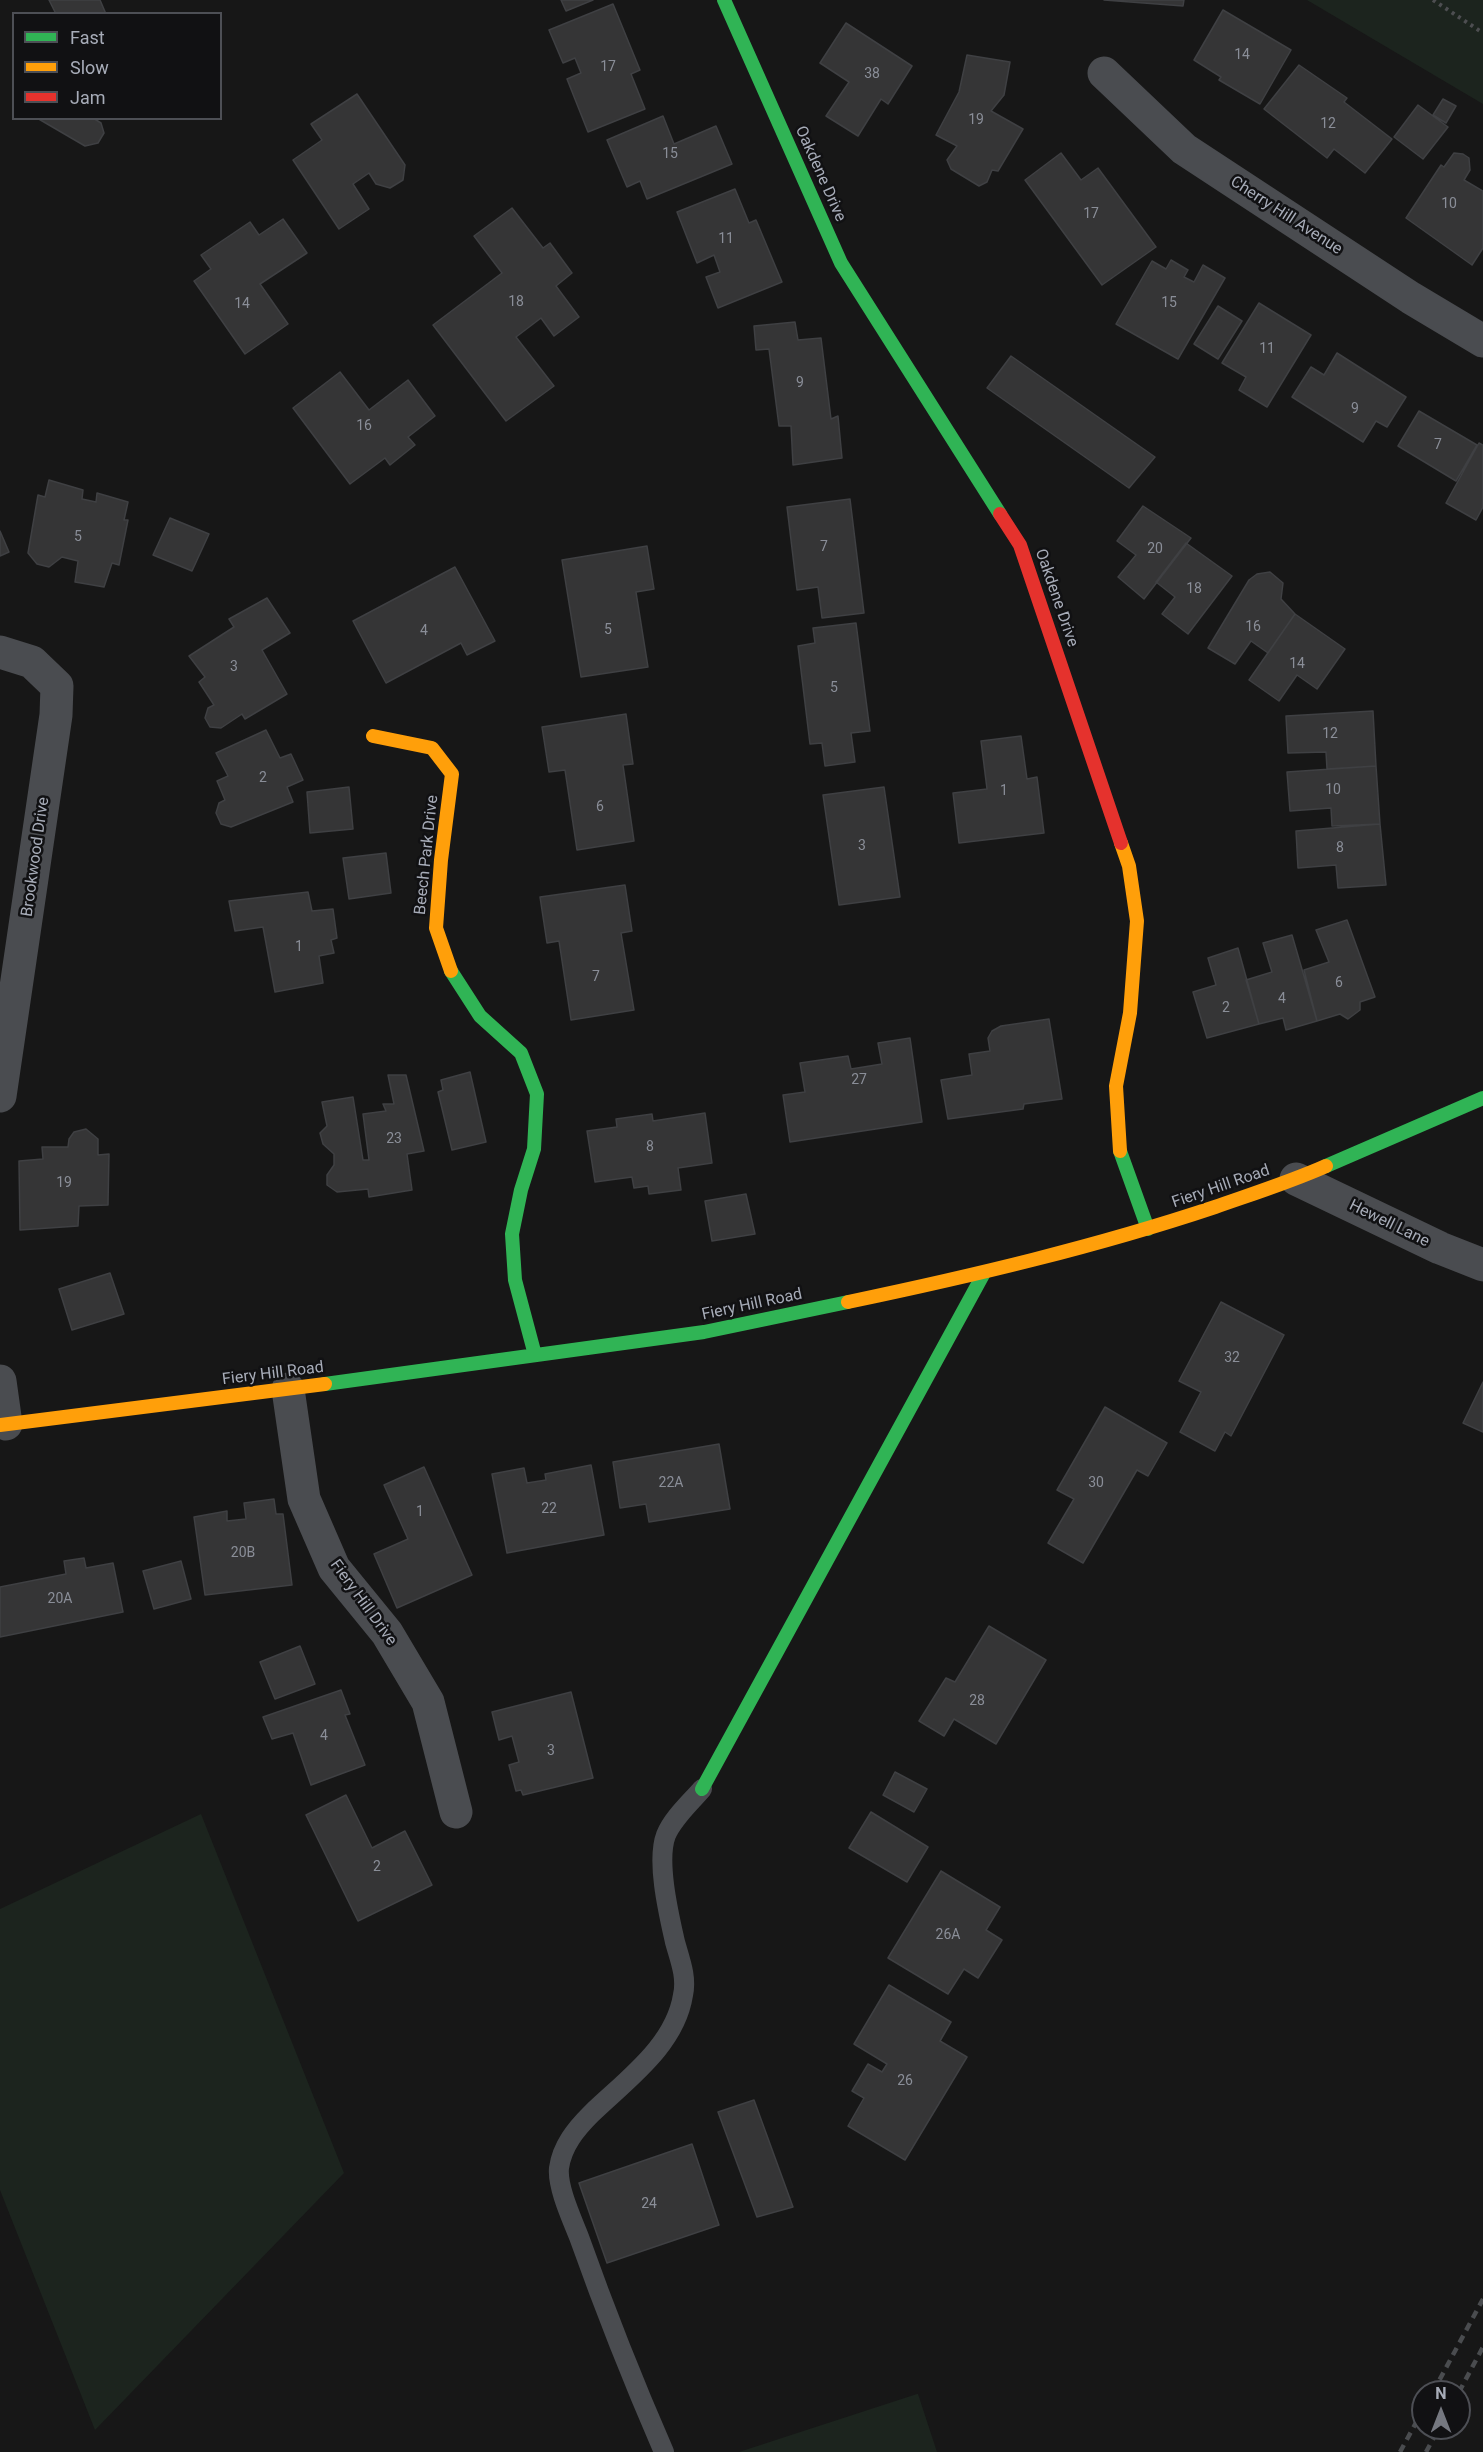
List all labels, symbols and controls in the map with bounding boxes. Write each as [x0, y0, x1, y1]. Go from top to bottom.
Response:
legend [12, 12, 222, 120]
text: Fast [70, 27, 105, 48]
house number: 14 [1234, 47, 1250, 63]
text: Slow [70, 57, 109, 78]
house number: 17 [600, 59, 616, 75]
house number: 38 [864, 66, 880, 82]
text: Jam [70, 87, 106, 108]
house number: 19 [968, 112, 984, 128]
house number: 12 [1320, 116, 1336, 132]
street label: Oakdene Drive [790, 123, 850, 225]
house number: 15 [662, 146, 678, 162]
street label: Cherry Hill Avenue [1226, 173, 1346, 259]
house number: 10 [1441, 196, 1457, 212]
house number: 17 [1083, 206, 1099, 222]
house number: 11 [718, 231, 734, 247]
house number: 18 [508, 294, 524, 310]
house number: 15 [1161, 295, 1177, 311]
house number: 14 [234, 296, 250, 312]
house number: 11 [1259, 341, 1275, 357]
house number: 9 [796, 375, 804, 391]
house number: 9 [1351, 401, 1359, 417]
house number: 16 [356, 418, 372, 434]
house number: 7 [1434, 437, 1442, 453]
house number: 5 [74, 529, 82, 545]
house number: 7 [820, 539, 828, 555]
house number: 20 [1147, 541, 1163, 557]
street label: Oakdene Drive [1030, 546, 1082, 650]
house number: 18 [1186, 581, 1202, 597]
house number: 16 [1245, 619, 1261, 635]
house number: 5 [604, 622, 612, 638]
house number: 4 [420, 623, 428, 639]
house number: 14 [1289, 656, 1305, 672]
house number: 3 [230, 659, 238, 675]
house number: 5 [830, 680, 838, 696]
house number: 12 [1322, 726, 1338, 742]
house number: 2 [259, 770, 267, 786]
house number: 10 [1325, 782, 1341, 798]
house number: 1 [1000, 783, 1008, 799]
street label: Beech Park Drive [411, 794, 443, 916]
street label: Brookwood Drive [18, 796, 54, 918]
house number: 6 [596, 799, 604, 815]
house number: 3 [858, 838, 866, 854]
house number: 8 [1336, 840, 1344, 856]
house number: 1 [295, 939, 303, 955]
house number: 7 [592, 969, 600, 985]
house number: 6 [1335, 975, 1343, 991]
house number: 4 [1278, 991, 1286, 1007]
house number: 2 [1222, 1000, 1230, 1016]
house number: 27 [851, 1072, 867, 1088]
house number: 23 [386, 1131, 402, 1147]
house number: 8 [646, 1139, 654, 1155]
street label: Fiery Hill Road [1170, 1161, 1272, 1213]
house number: 19 [56, 1175, 72, 1191]
street label: Hewell Lane [1346, 1196, 1432, 1252]
street label: Fiery Hill Road [700, 1285, 804, 1325]
house number: 32 [1224, 1350, 1240, 1366]
street label: Fiery Hill Road [221, 1358, 325, 1390]
house number: 22A [659, 1475, 683, 1491]
house number: 30 [1088, 1475, 1104, 1491]
house number: 22 [541, 1501, 557, 1517]
house number: 1 [416, 1504, 424, 1520]
house number: 20B [231, 1545, 255, 1561]
street label: Fiery Hill Drive [325, 1556, 401, 1650]
house number: 20A [48, 1591, 72, 1607]
house number: 28 [969, 1693, 985, 1709]
house number: 4 [320, 1728, 328, 1744]
house number: 3 [547, 1743, 555, 1759]
house number: 2 [373, 1859, 381, 1875]
house number: 26A [936, 1927, 960, 1943]
house number: 26 [897, 2073, 913, 2089]
house number: 24 [641, 2196, 657, 2212]
north arrow [1411, 2380, 1471, 2440]
text: N [1435, 2384, 1447, 2403]

